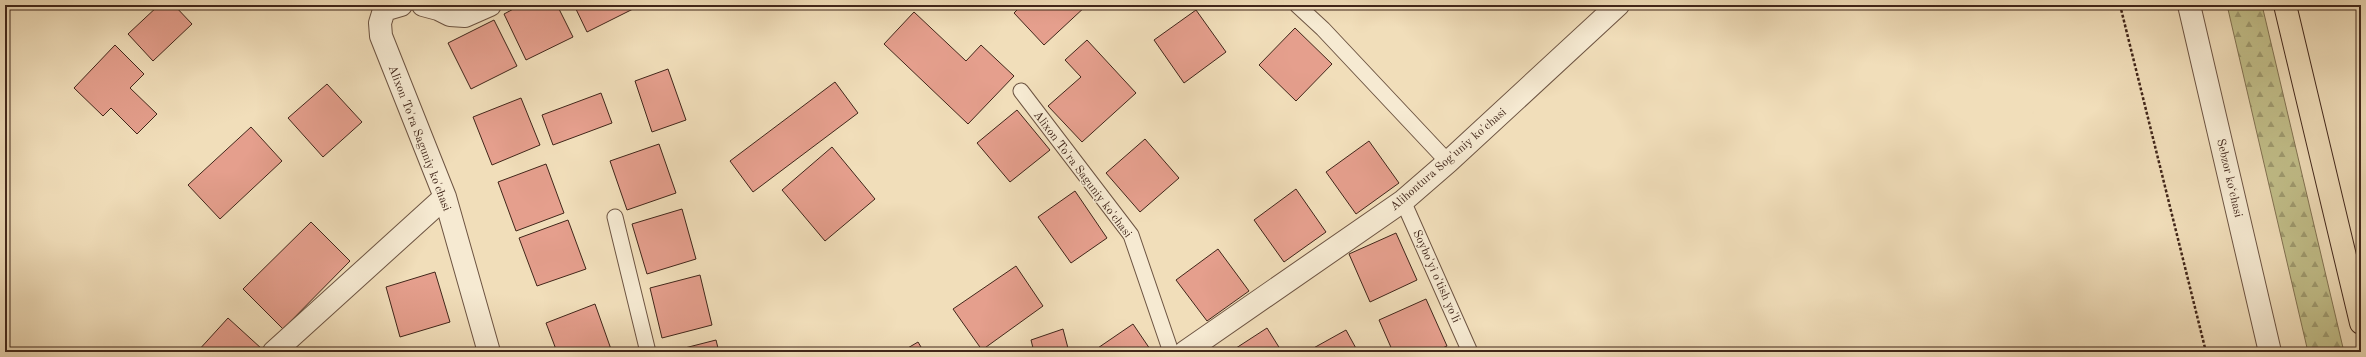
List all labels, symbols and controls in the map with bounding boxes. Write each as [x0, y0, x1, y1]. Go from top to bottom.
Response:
street label: Alixon To'ra Saguniy ko'chasi [386, 64, 452, 213]
street label: Alihontura Sog'uniy ko'chasi [1388, 106, 1509, 213]
street label: Alixon To'ra Saguniy ko'chasi [1031, 109, 1134, 240]
street label: Sebzor ko‘chasi [2214, 138, 2245, 219]
street label: Soybo'yi o'tish yo'li [1410, 228, 1462, 325]

